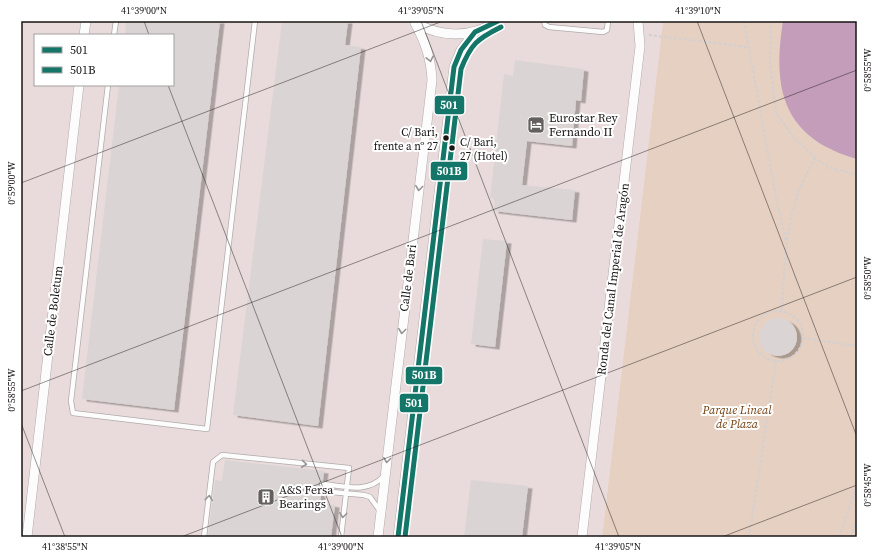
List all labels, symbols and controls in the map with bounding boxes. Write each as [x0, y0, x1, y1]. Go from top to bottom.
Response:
text: 41°39'00"N [121, 4, 167, 17]
text: 41°39'05"N [398, 4, 444, 17]
text: 41°39'10"N [675, 4, 721, 17]
legend [34, 34, 174, 86]
text: 501 [70, 42, 88, 58]
text: 0°58'55"W [861, 48, 874, 92]
one-way arrow [425, 55, 433, 62]
text: 501B [70, 62, 96, 78]
line badge: 501 [434, 95, 465, 115]
text: 501 [440, 98, 458, 113]
place label: Eurostar Rey Fernando II [549, 110, 618, 140]
hotel icon: Eurostar Rey Fernando II [526, 115, 546, 135]
place label: C/ Bari, frente a nº 27 [374, 125, 438, 154]
marker: C/ Bari, frente a nº 27 [441, 133, 451, 143]
place label: C/ Bari, 27 (Hotel) [460, 135, 508, 164]
marker: C/ Bari, 27 (Hotel) [447, 143, 457, 153]
text: 0°59'00"W [5, 161, 18, 205]
line badge: 501B [430, 161, 468, 181]
text: 501B [436, 164, 462, 179]
street label: Ronda del Canal Imperial de Aragón [593, 182, 633, 376]
one-way arrow [415, 185, 424, 191]
street label: Calle de Bari [396, 243, 420, 313]
text: 0°58'50"W [861, 256, 874, 300]
street label: Calle de Boletum [40, 265, 67, 357]
one-way arrow [398, 328, 407, 334]
line badge: 501B [405, 366, 443, 385]
text: 0°58'55"W [5, 368, 18, 412]
text: 501B [411, 368, 437, 383]
line badge: 501 [399, 393, 429, 413]
text: 501 [405, 396, 423, 411]
park label: Parque Lineal de Plaza [701, 402, 772, 432]
one-way arrow [383, 457, 392, 463]
one-way arrow [301, 459, 307, 468]
text: 0°58'45"W [861, 463, 874, 507]
place label: A&S Fersa Bearings [279, 482, 334, 512]
building icon: A&S Fersa Bearings [256, 487, 276, 507]
one-way arrow [204, 495, 213, 501]
one-way arrow [339, 512, 348, 518]
text: 41°38'55"N [42, 540, 88, 553]
text: 41°39'00"N [318, 540, 364, 553]
text: 41°39'05"N [595, 540, 641, 553]

